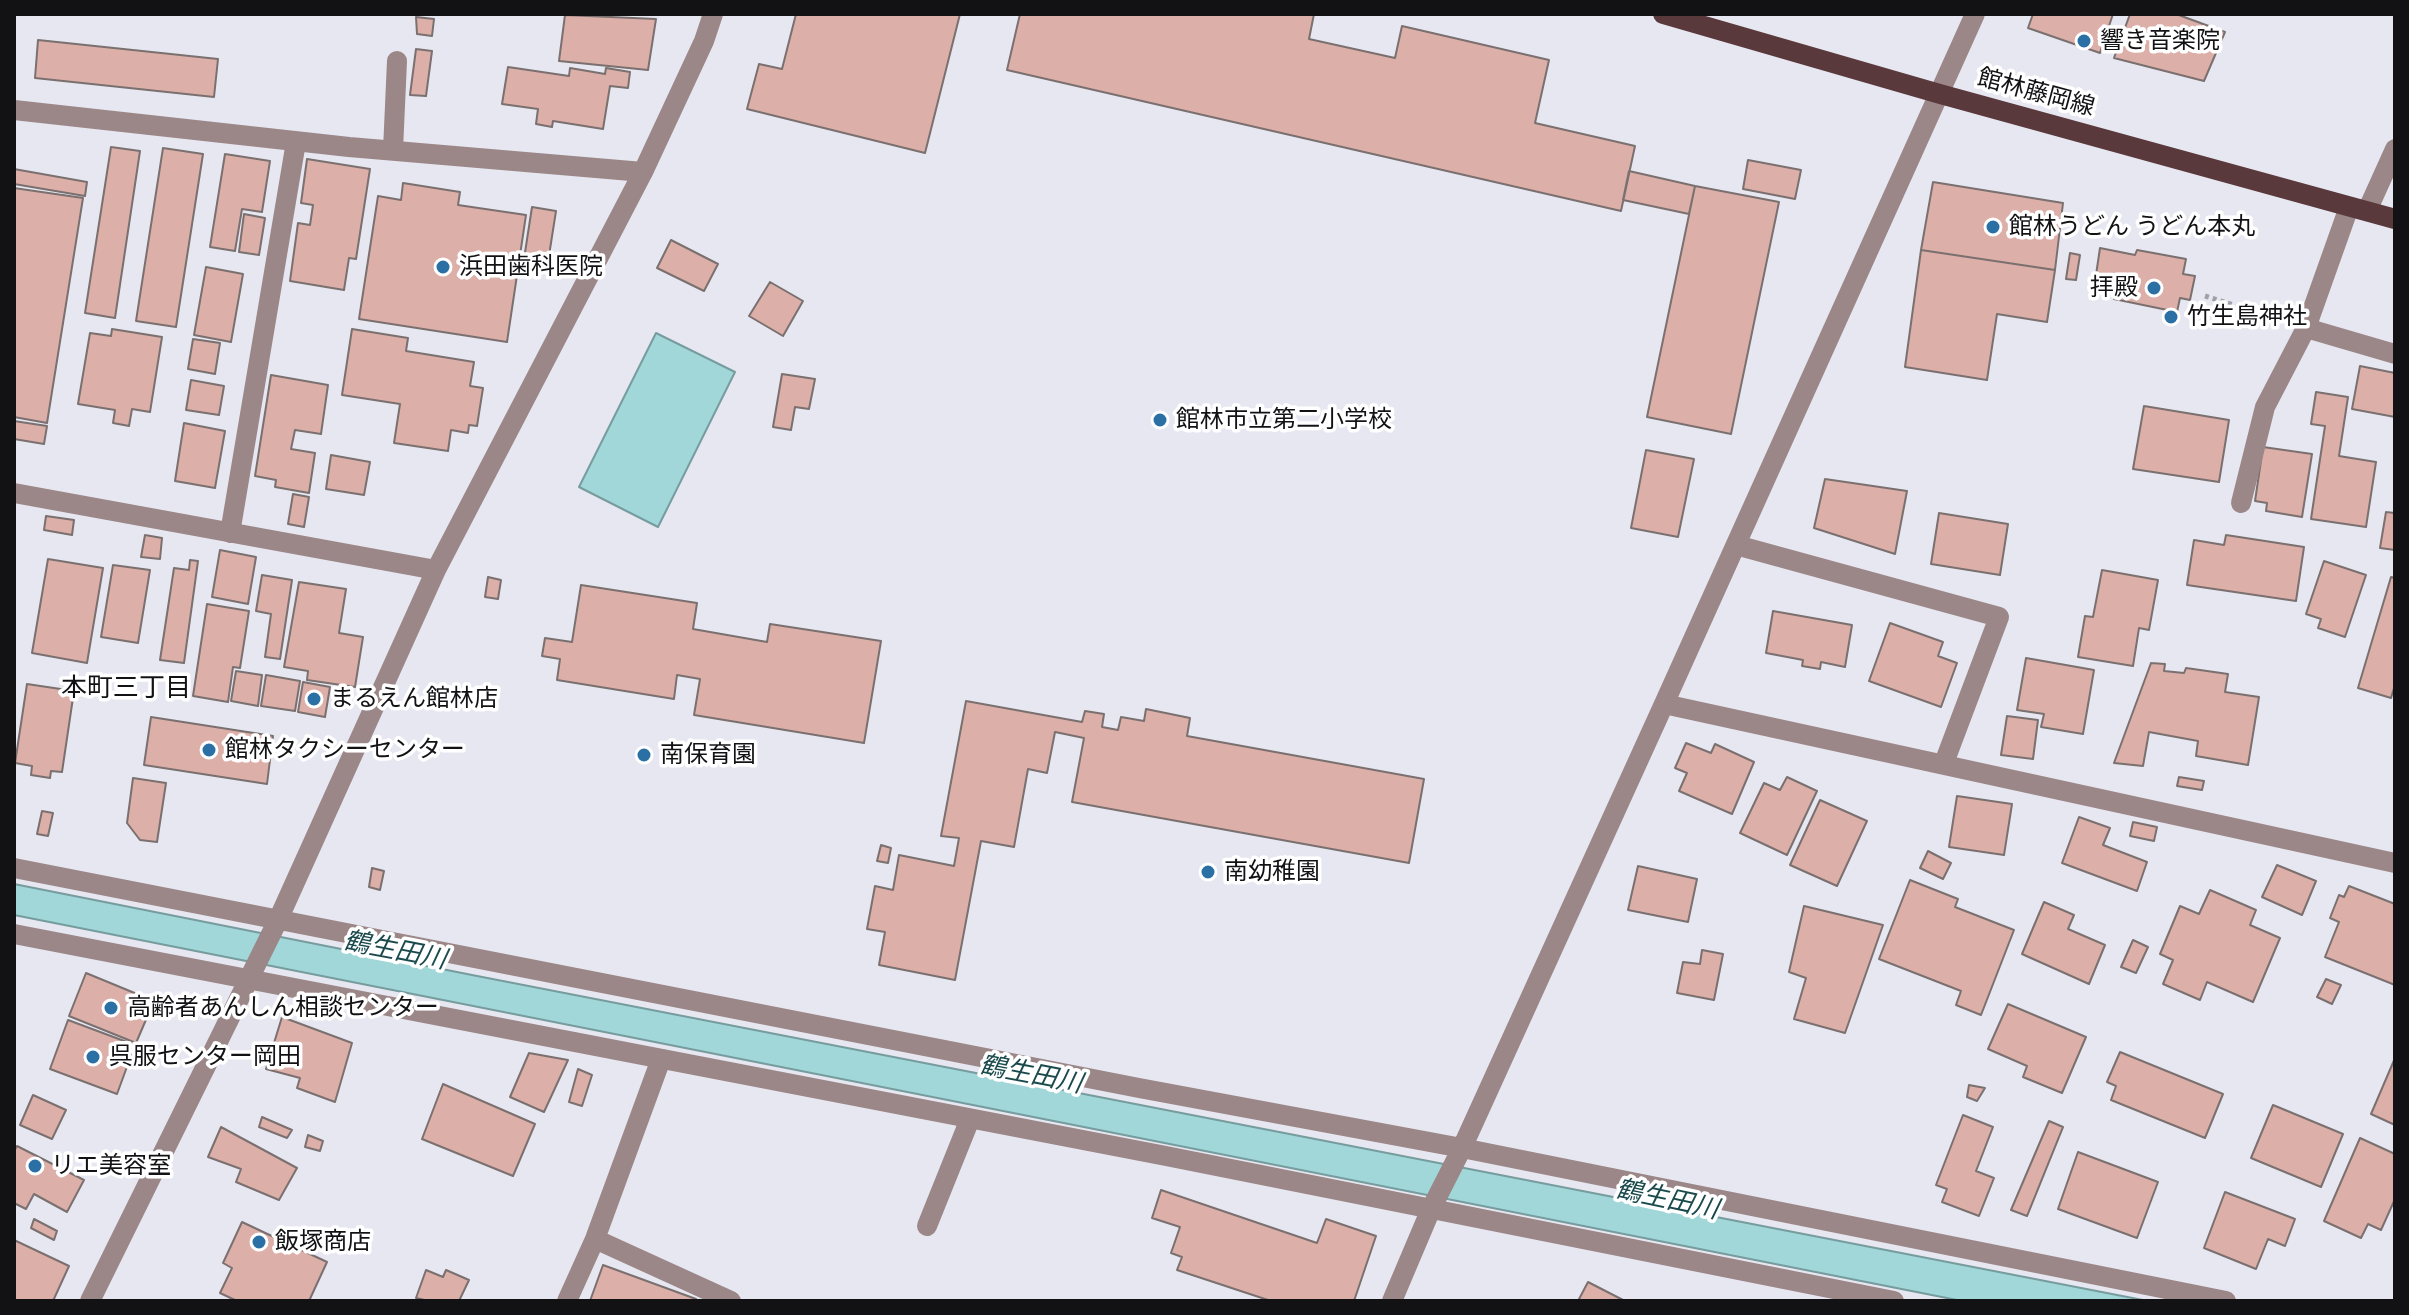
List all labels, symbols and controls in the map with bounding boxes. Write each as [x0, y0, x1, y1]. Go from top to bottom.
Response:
place label: 響き音楽院 [2100, 27, 2220, 55]
marker: 響き音楽院 [2075, 32, 2093, 50]
street label: 館林藤岡線 [1974, 64, 2098, 122]
place label: 館林うどん うどん本丸 [2009, 213, 2255, 241]
marker: 館林うどん うどん本丸 [1984, 218, 2002, 236]
place label: 浜田歯科医院 [459, 253, 603, 281]
marker: 浜田歯科医院 [434, 258, 452, 276]
place label: 拝殿 [2090, 274, 2138, 302]
marker: 拝殿 [2145, 279, 2163, 297]
place label: 竹生島神社 [2187, 303, 2307, 331]
marker: 竹生島神社 [2162, 308, 2180, 326]
place label: 館林市立第二小学校 [1176, 406, 1392, 434]
marker: 館林市立第二小学校 [1151, 411, 1169, 429]
district label: 本町三丁目 [61, 673, 191, 705]
place label: まるえん館林店 [330, 685, 498, 713]
marker: まるえん館林店 [305, 690, 323, 708]
place label: 館林タクシーセンター [225, 736, 465, 764]
marker: 館林タクシーセンター [200, 741, 218, 759]
place label: 南保育園 [660, 741, 756, 769]
marker: 南保育園 [635, 746, 653, 764]
place label: 南幼稚園 [1224, 858, 1320, 886]
marker: 南幼稚園 [1199, 863, 1217, 881]
water label: 鶴生田川 [341, 926, 449, 976]
place label: 高齢者あんしん相談センター [127, 994, 439, 1022]
marker: 高齢者あんしん相談センター [102, 999, 120, 1017]
place label: 呉服センター岡田 [109, 1043, 301, 1071]
marker: 呉服センター岡田 [84, 1048, 102, 1066]
water label: 鶴生田川 [977, 1050, 1085, 1100]
place label: リエ美容室 [51, 1152, 171, 1180]
marker: リエ美容室 [26, 1157, 44, 1175]
water label: 鶴生田川 [1613, 1174, 1721, 1226]
place label: 飯塚商店 [275, 1228, 371, 1256]
marker: 飯塚商店 [250, 1233, 268, 1251]

